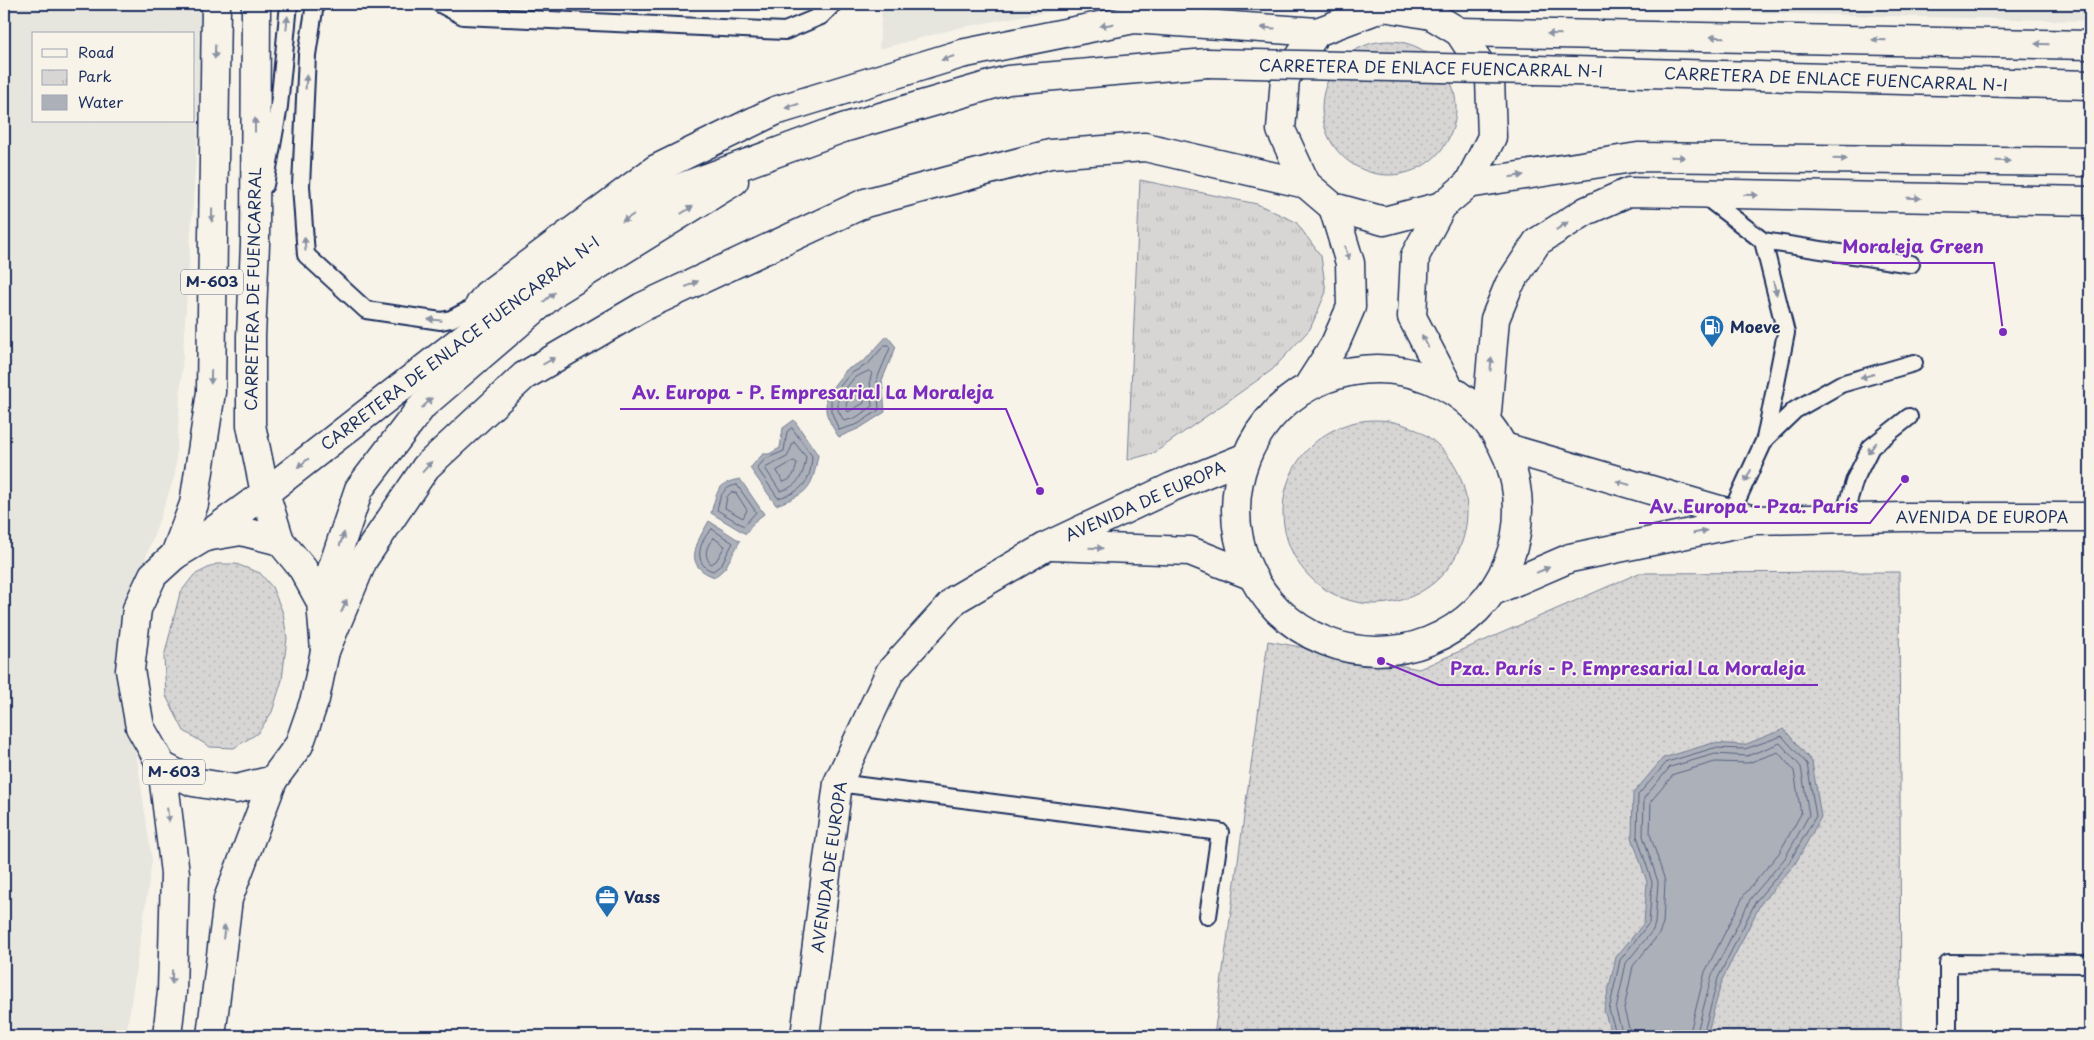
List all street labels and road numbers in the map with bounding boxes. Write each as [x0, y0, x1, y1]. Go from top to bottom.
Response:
street label: CARRETERA DE ENLACE FUENCARRAL N-I [1259, 52, 1603, 82]
street label: CARRETERA DE ENLACE FUENCARRAL N-I [1664, 60, 2008, 96]
street label: CARRETERA DE FUENCARRAL [238, 167, 266, 411]
street label: CARRETERA DE ENLACE FUENCARRAL N-I [315, 229, 604, 455]
road number: M-603 [181, 270, 243, 294]
street label: AVENIDA DE EUROPA [1061, 454, 1229, 546]
street label: AVENIDA DE EUROPA [1896, 504, 2069, 528]
road number: M-603 [143, 760, 205, 784]
street label: AVENIDA DE EUROPA [804, 779, 852, 954]

